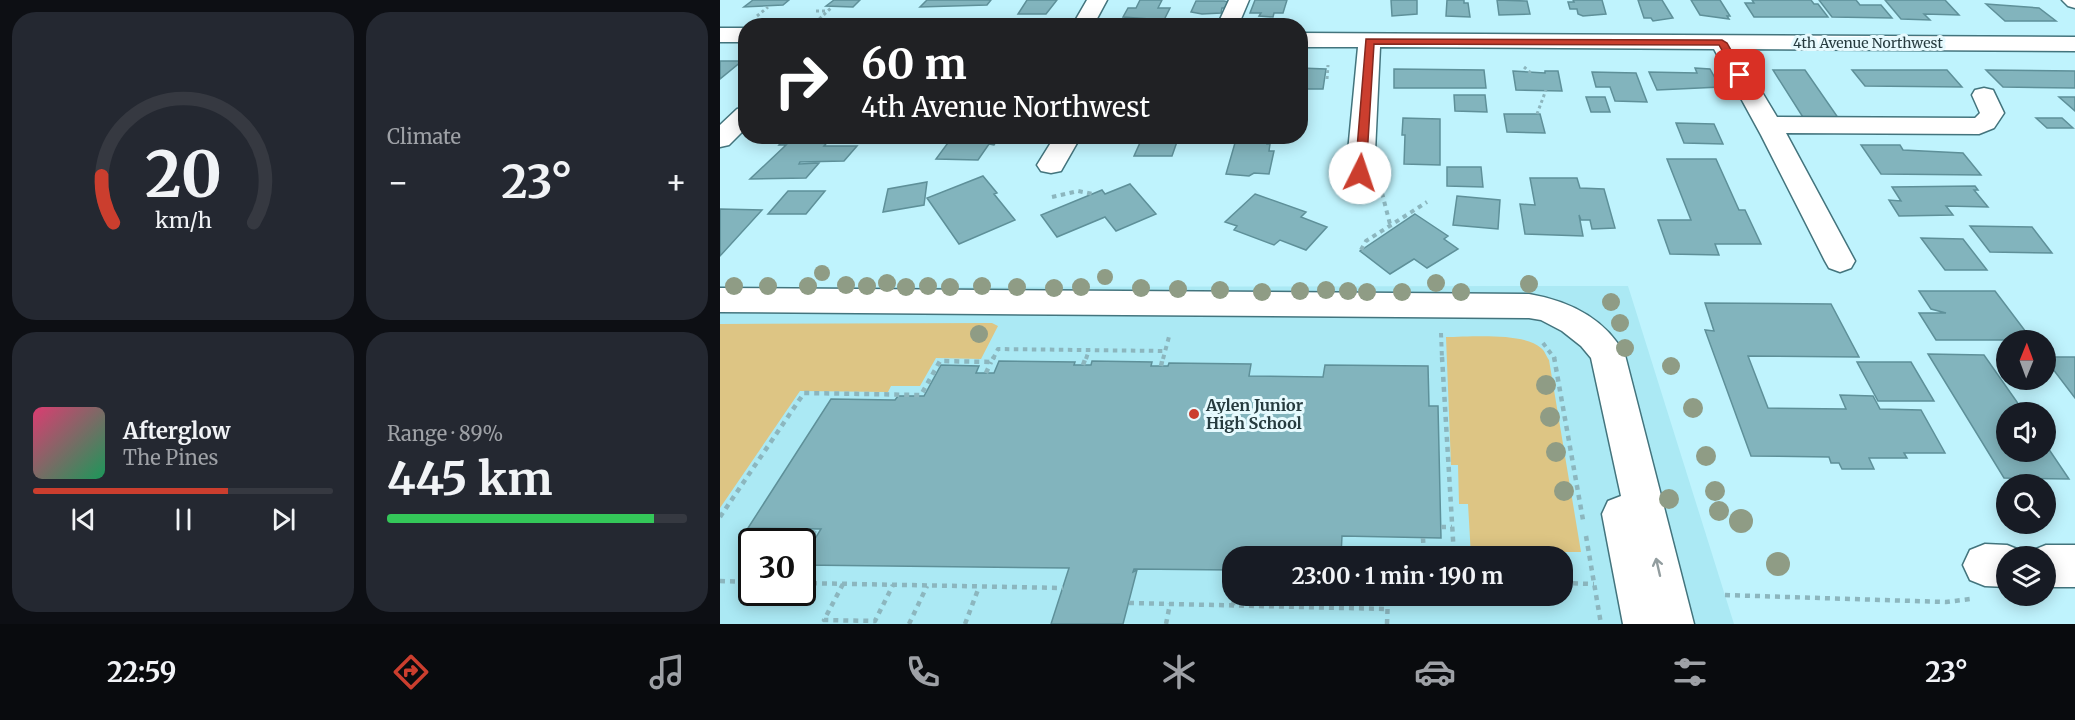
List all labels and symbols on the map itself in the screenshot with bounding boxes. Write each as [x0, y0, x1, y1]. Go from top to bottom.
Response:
street label: 4th Avenue Northwest [1793, 34, 1943, 52]
pin [1714, 49, 1765, 100]
position arrow [1328, 141, 1392, 205]
north arrow [1996, 330, 2056, 390]
place label: Aylen Junior High School [1205, 395, 1304, 433]
marker: Aylen Junior High School [1187, 407, 1201, 421]
speed limit sign: 30 [738, 528, 816, 606]
one-way arrow [1652, 558, 1663, 577]

